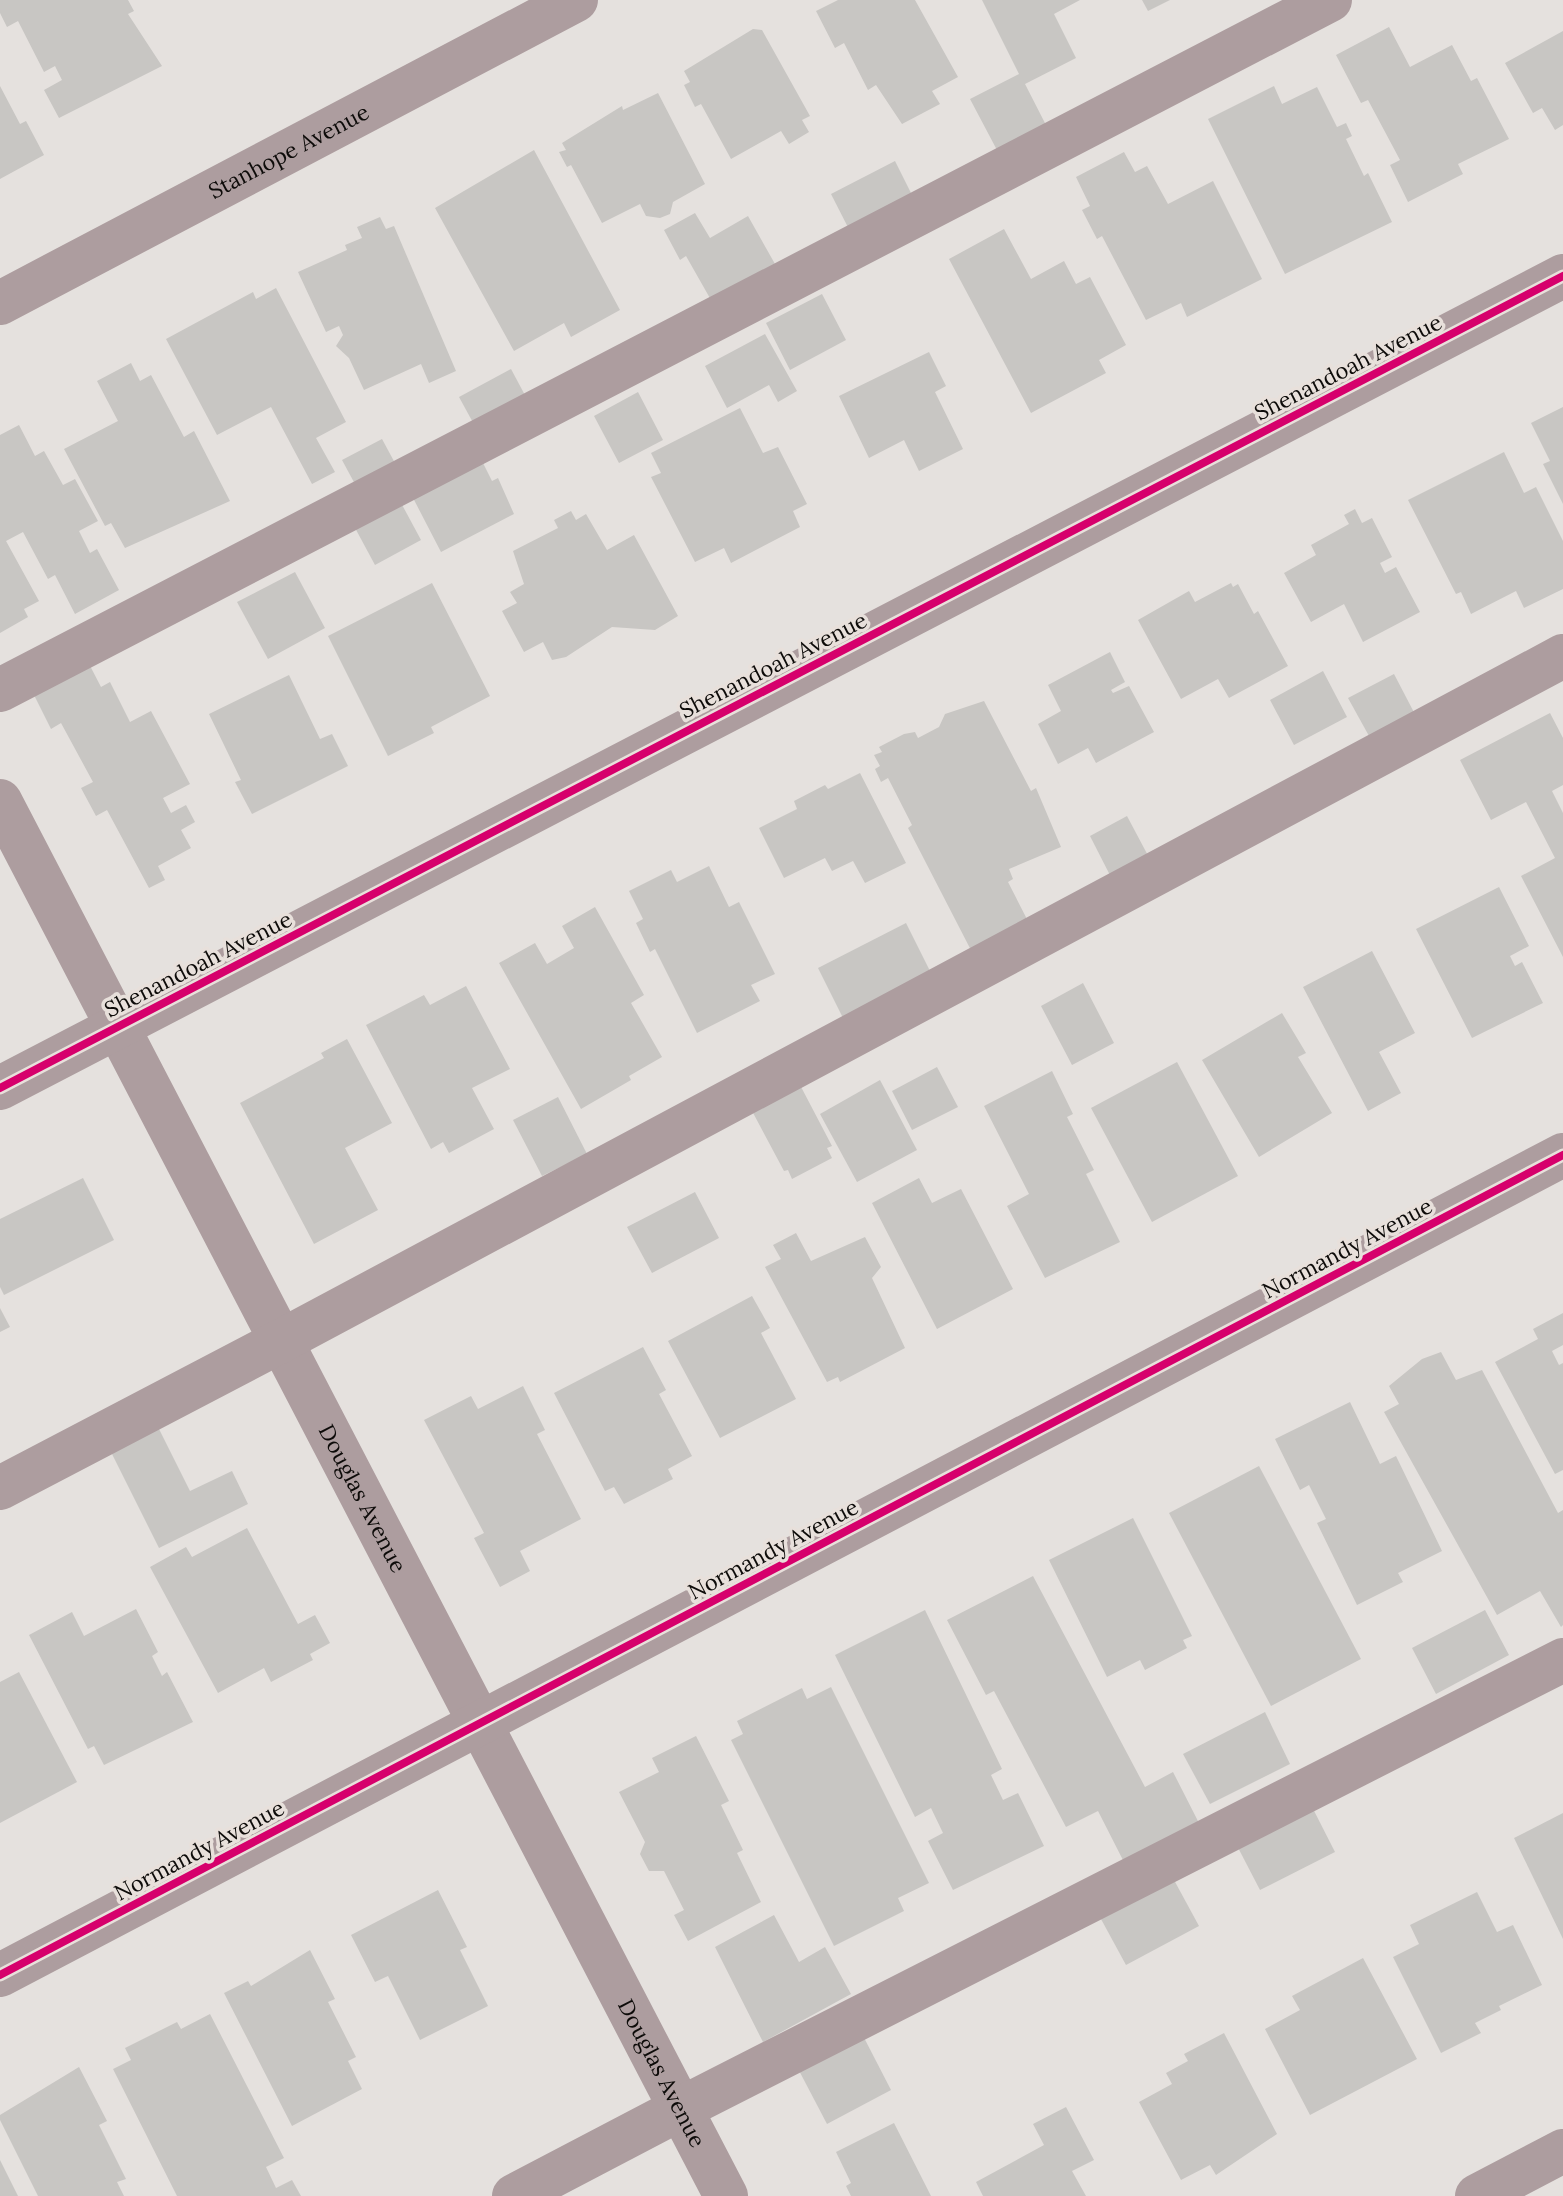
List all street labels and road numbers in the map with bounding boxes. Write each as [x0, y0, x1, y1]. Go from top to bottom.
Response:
street label: Stanhope Avenue [204, 98, 374, 205]
street label: Shenandoah Avenue [1250, 308, 1446, 426]
street label: Shenandoah Avenue [675, 606, 871, 724]
street label: Shenandoah Avenue [100, 905, 296, 1023]
street label: Normandy Avenue [1257, 1191, 1437, 1305]
street label: Douglas Avenue [313, 1419, 413, 1577]
street label: Normandy Avenue [683, 1492, 863, 1606]
street label: Normandy Avenue [109, 1793, 289, 1907]
street label: Douglas Avenue [612, 1994, 712, 2152]

